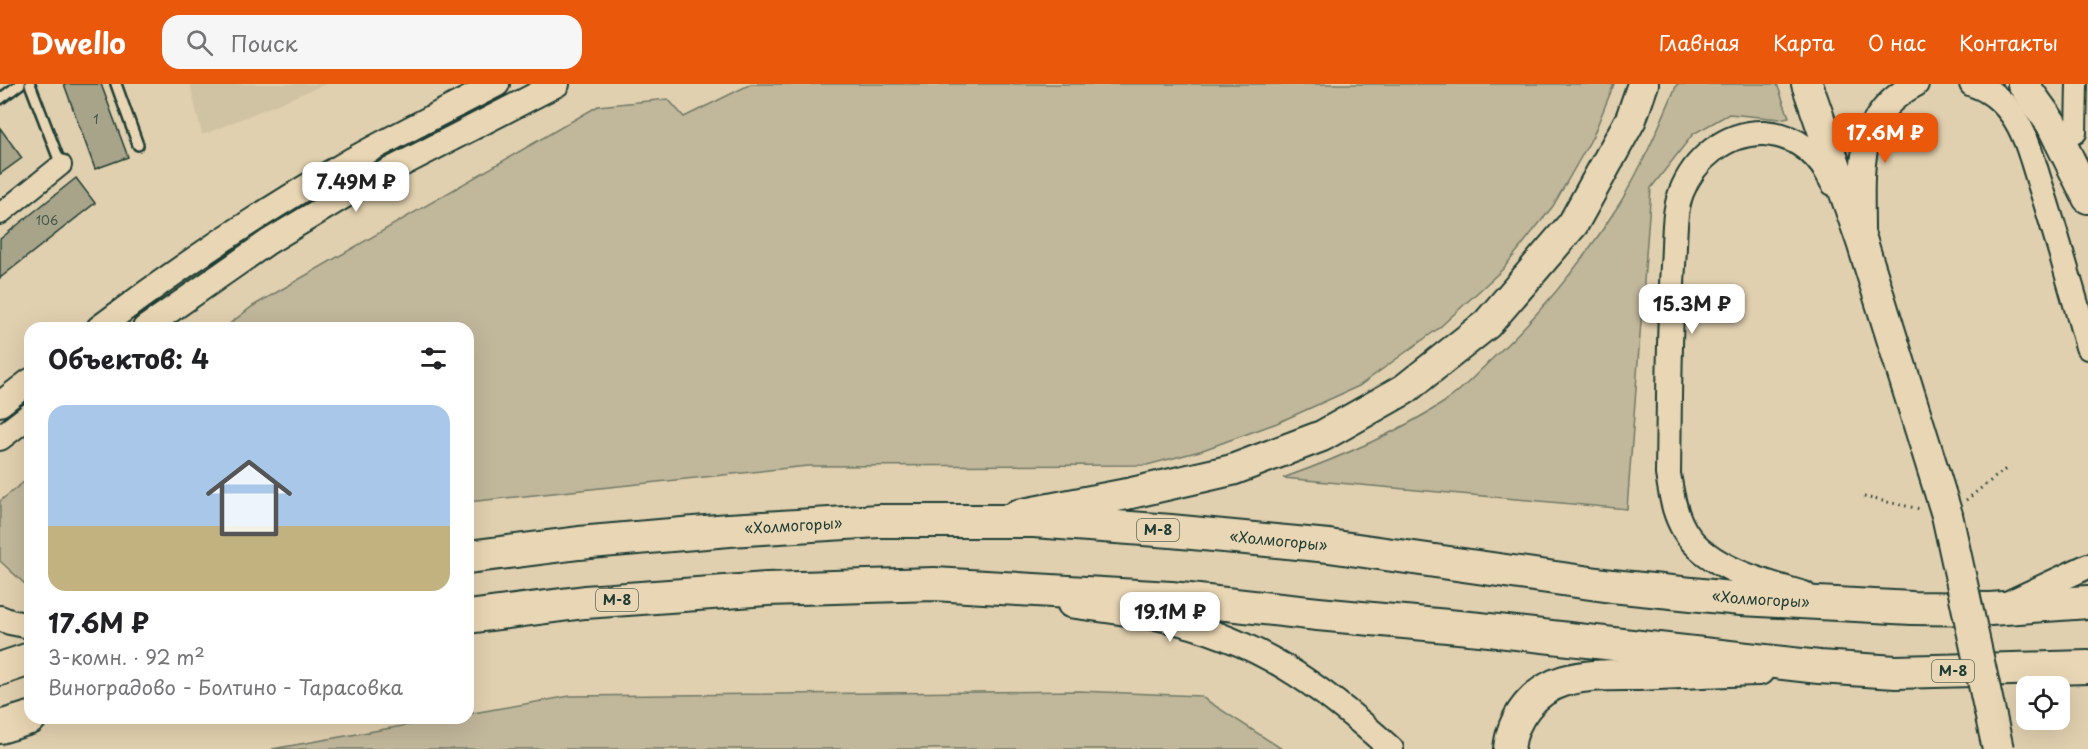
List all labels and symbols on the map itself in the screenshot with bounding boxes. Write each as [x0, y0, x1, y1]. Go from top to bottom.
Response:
house number: 1 [93, 110, 99, 128]
pin: 17.6M ₽ [1830, 113, 1940, 164]
pin: 7.49M ₽ [301, 162, 411, 213]
house number: 106 [36, 211, 58, 229]
pin: 15.3M ₽ [1637, 284, 1747, 335]
street label: «Холмогоры» [744, 510, 843, 539]
road number: М-8 [1137, 519, 1179, 541]
street label: «Холмогоры» [1229, 524, 1329, 556]
street label: «Холмогоры» [1711, 583, 1811, 613]
road number: М-8 [596, 589, 638, 611]
pin: 19.1M ₽ [1115, 592, 1225, 643]
road number: М-8 [1932, 660, 1974, 682]

